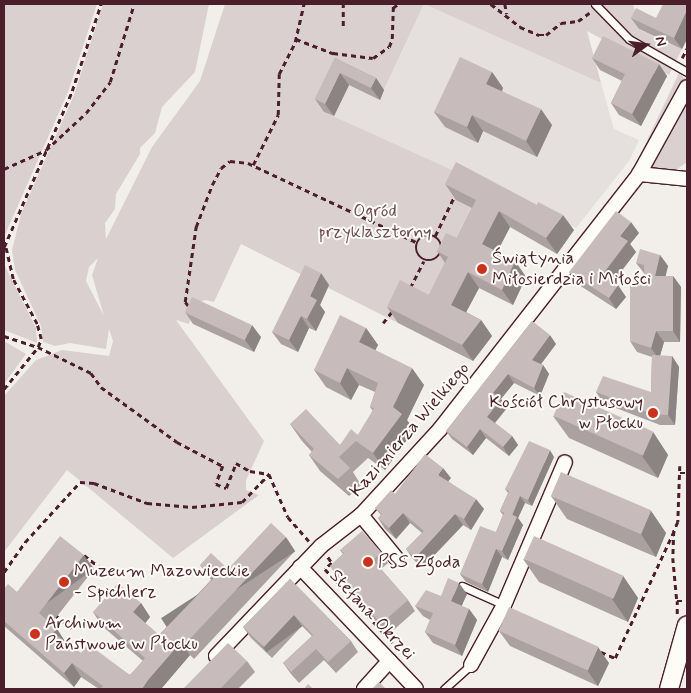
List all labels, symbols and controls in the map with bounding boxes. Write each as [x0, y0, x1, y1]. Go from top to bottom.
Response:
north arrow [621, 20, 671, 70]
text: N [651, 35, 670, 48]
park label: Ogród przyklasztorny [318, 201, 432, 243]
place label: Świątynia Miłosierdzia i Miłości [492, 248, 651, 290]
marker: Świątynia Miłosierdzia i Miłości [476, 263, 488, 275]
street label: Kazimierza Wielkiego [346, 359, 474, 501]
place label: Kościół Chrystusowy w Płocku [489, 392, 643, 434]
marker: Kościół Chrystusowy w Płocku [647, 407, 659, 419]
place label: PSS Zgoda [378, 551, 461, 573]
marker: PSS Zgoda [362, 556, 374, 568]
place label: Muzeum Mazowieckie - Spichlerz [74, 561, 250, 604]
street label: Stefana Okrzei [324, 565, 420, 665]
marker: Muzeum Mazowieckie - Spichlerz [58, 576, 70, 588]
place label: Archiwum Państwowe w Płocku [45, 613, 196, 656]
marker: Archiwum Państwowe w Płocku [29, 628, 41, 640]

